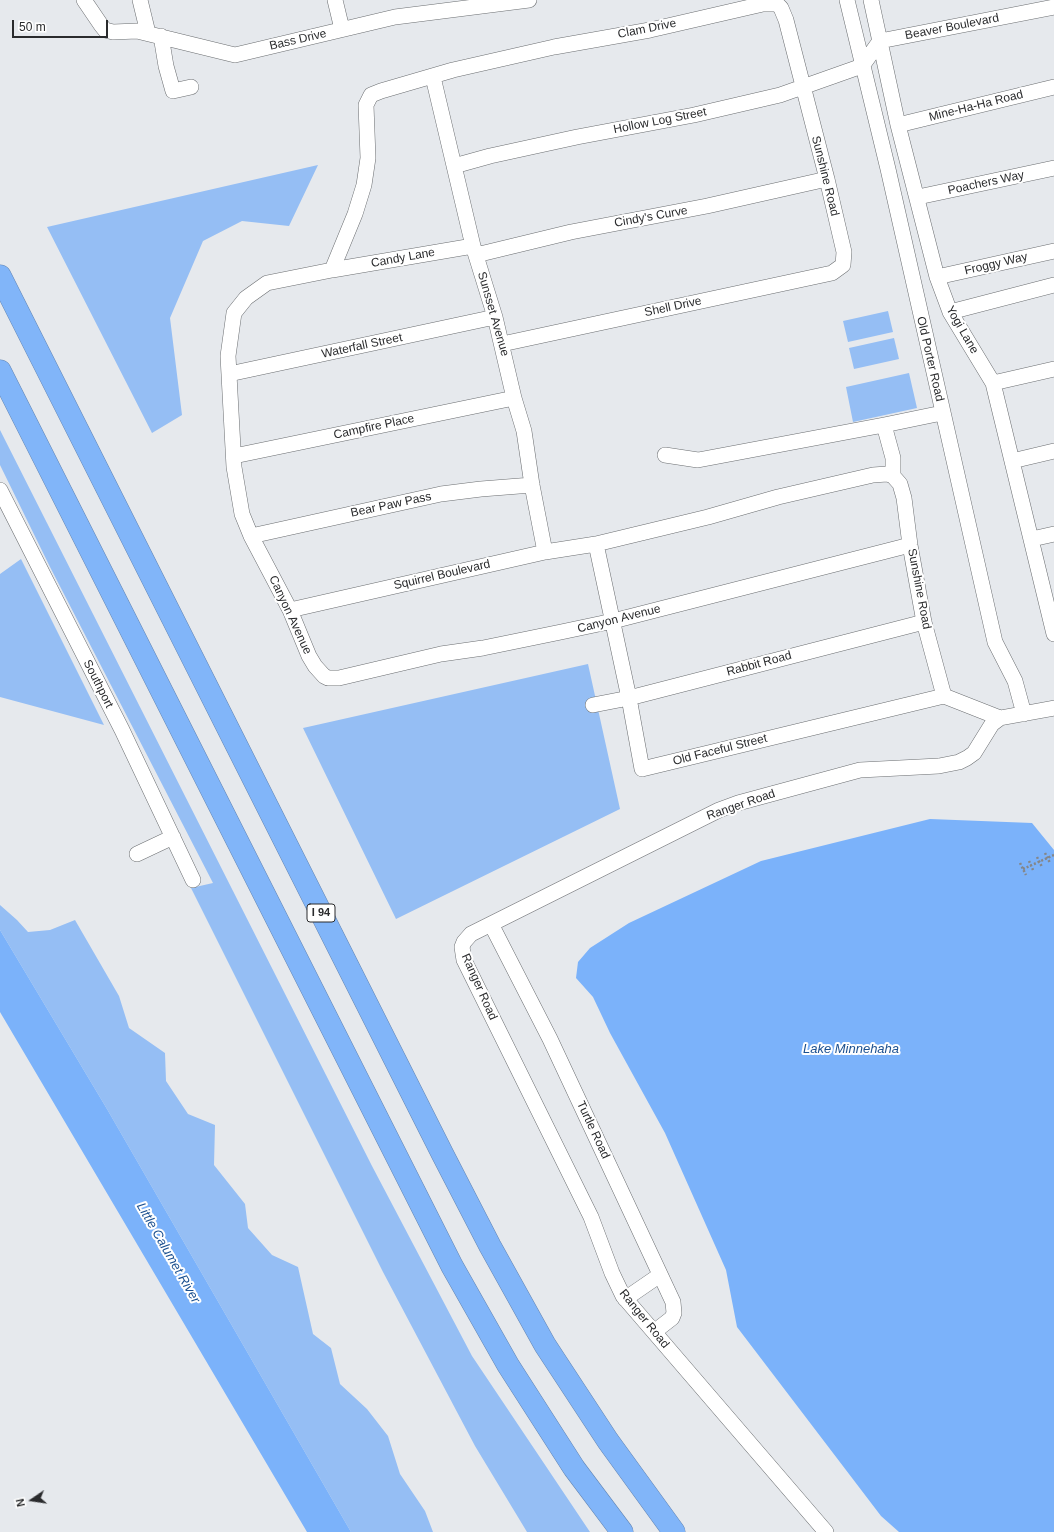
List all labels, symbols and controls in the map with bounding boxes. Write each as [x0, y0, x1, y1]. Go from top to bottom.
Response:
street label: Beaver Boulevard [904, 11, 1000, 43]
scale bar [14, 12, 110, 38]
street label: Clam Drive [617, 16, 677, 42]
text: 50 m [19, 20, 46, 34]
street label: Bass Drive [268, 26, 328, 54]
street label: Mine-Ha-Ha Road [927, 87, 1025, 125]
street label: Hollow Log Street [612, 105, 708, 137]
street label: Sunshine Road [808, 134, 842, 218]
street label: Poachers Way [947, 168, 1025, 198]
street label: Cindy's Curve [613, 203, 689, 231]
street label: Candy Lane [370, 245, 436, 271]
street label: Froggy Way [963, 250, 1029, 278]
street label: Sunsset Avenue [474, 270, 512, 358]
street label: Shell Drive [643, 294, 703, 320]
street label: Yogi Lane [943, 303, 981, 357]
street label: Old Porter Road [913, 315, 947, 403]
street label: Waterfall Street [320, 330, 404, 362]
street label: Campfire Place [332, 411, 416, 443]
street label: Bear Paw Pass [349, 489, 433, 521]
street label: Sunshine Road [904, 547, 934, 631]
street label: Squirrel Boulevard [392, 557, 492, 593]
street label: Canyon Avenue [265, 573, 315, 657]
street label: Canyon Avenue [576, 602, 662, 636]
street label: Rabbit Road [725, 648, 793, 680]
street label: Southport [80, 658, 116, 710]
street label: Old Faceful Street [671, 731, 769, 769]
street label: Ranger Road [705, 787, 777, 823]
road number: I 94 [307, 904, 335, 922]
street label: Ranger Road [458, 951, 500, 1023]
water label: Lake Minnehaha [803, 1041, 899, 1057]
street label: Turtle Road [573, 1099, 613, 1161]
water label: Little Calumet River [133, 1200, 203, 1306]
street label: Ranger Road [616, 1287, 672, 1351]
north arrow [12, 1480, 52, 1520]
text: N [14, 1497, 27, 1508]

